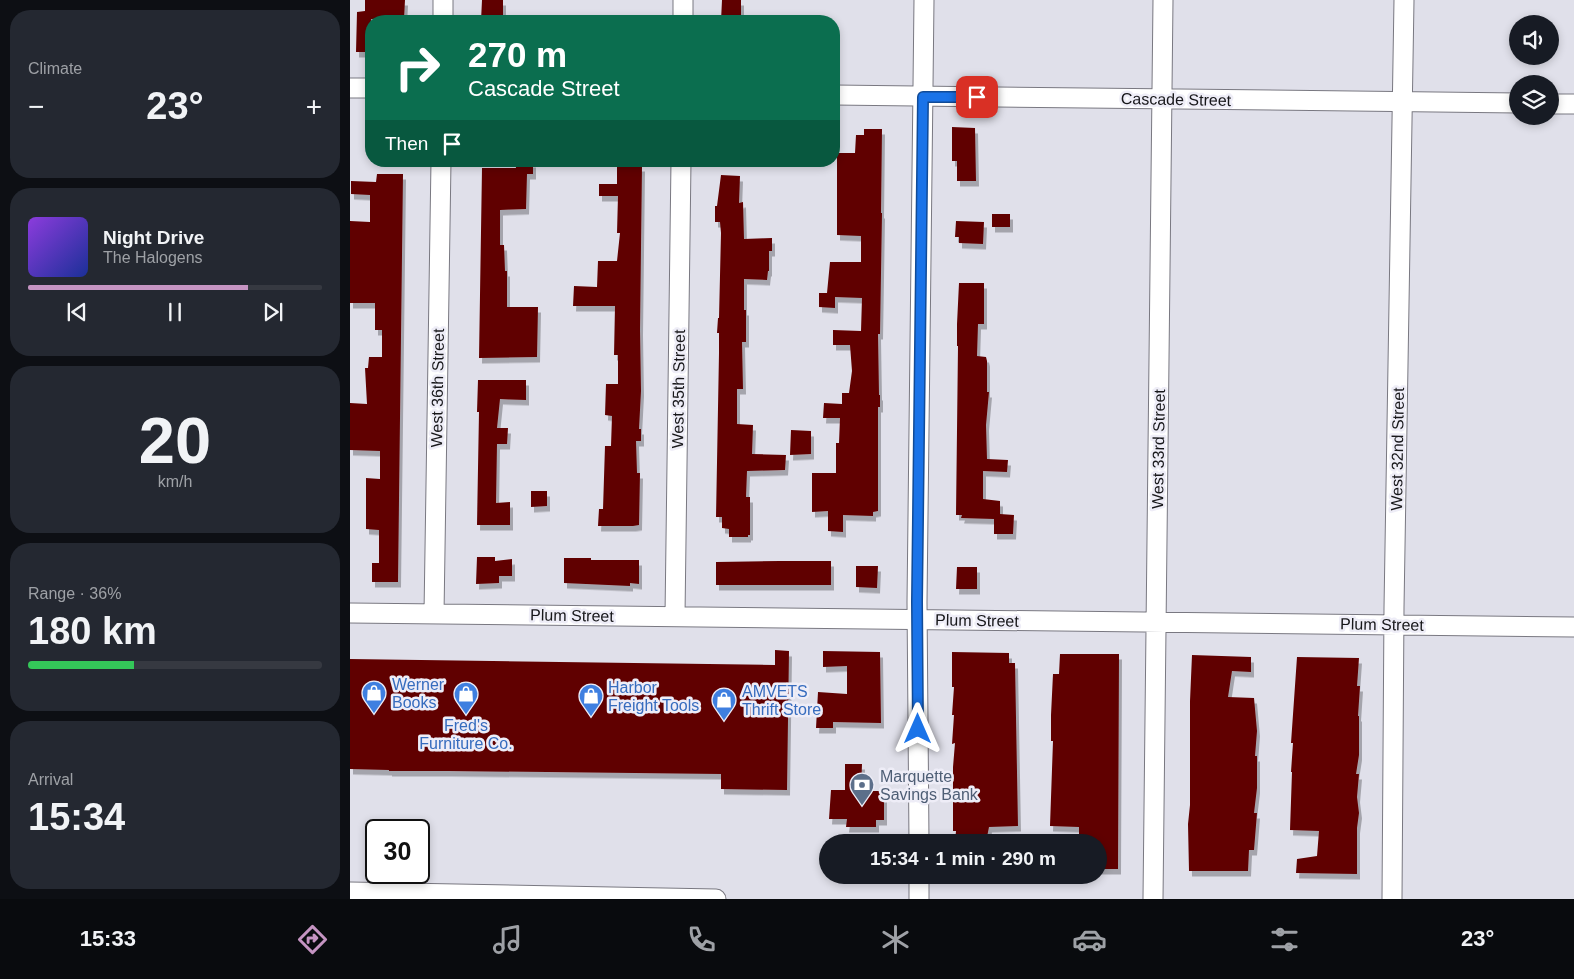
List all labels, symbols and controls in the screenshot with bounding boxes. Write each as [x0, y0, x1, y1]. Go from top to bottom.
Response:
map controls [1509, 15, 1559, 125]
button: sound [1509, 15, 1559, 65]
icon: right [385, 35, 450, 100]
text: 270 m [468, 35, 567, 74]
text: Climate [28, 60, 82, 77]
button: layers [1509, 75, 1559, 125]
text: Cascade Street [468, 76, 620, 101]
pin [956, 76, 998, 118]
icon: arrive [963, 83, 991, 111]
text: 23° [146, 85, 204, 127]
street label: Cascade Street [1121, 90, 1232, 109]
text: − [28, 91, 44, 122]
text: + [306, 91, 322, 122]
icon: arrive [438, 130, 466, 158]
text: Then [385, 133, 428, 154]
text: Night Drive [103, 227, 204, 248]
text: The Halogens [103, 249, 203, 266]
icon: previous [63, 298, 91, 326]
icon: pause [161, 298, 189, 326]
icon: next [259, 298, 287, 326]
street label: West 36th Street [428, 328, 447, 448]
street label: West 35th Street [669, 329, 688, 449]
street label: West 32nd Street [1388, 387, 1407, 511]
street label: West 33rd Street [1149, 388, 1168, 509]
text: 20 [139, 404, 211, 477]
text: km/h [158, 473, 192, 490]
text: Range · 36% [28, 585, 121, 602]
street label: Plum Street [530, 606, 614, 625]
text: 180 km [28, 610, 157, 652]
street label: Plum Street [935, 611, 1019, 630]
street label: Plum Street [1340, 615, 1424, 634]
place label: Werner Books [392, 676, 445, 711]
place label: Harbor Freight Tools [608, 679, 699, 714]
shop icon: Werner Books [361, 680, 387, 714]
shop icon: Fred's Furniture Co. [453, 681, 479, 715]
shop icon: Harbor Freight Tools [578, 683, 604, 717]
place label: AMVETS Thrift Store [742, 683, 821, 718]
shop icon: AMVETS Thrift Store [711, 687, 737, 721]
position arrow [891, 702, 943, 754]
place label: Fred's Furniture Co. [419, 717, 513, 752]
place label: Marquette Savings Bank [880, 768, 979, 803]
text: Arrival [28, 771, 73, 788]
bank icon: Marquette Savings Bank [849, 772, 875, 806]
text: 15:34 [28, 796, 125, 838]
speed limit sign: 30 [365, 819, 430, 884]
text: 15:34 · 1 min · 290 m [870, 848, 1056, 869]
icon: directions [295, 922, 330, 957]
icon: music [490, 922, 525, 957]
icon: phone [684, 922, 719, 957]
icon: climate [878, 922, 913, 957]
icon: car [1072, 922, 1107, 957]
icon: filters [1267, 922, 1302, 957]
text: 15:33 [80, 926, 136, 951]
text: 23° [1461, 926, 1494, 951]

